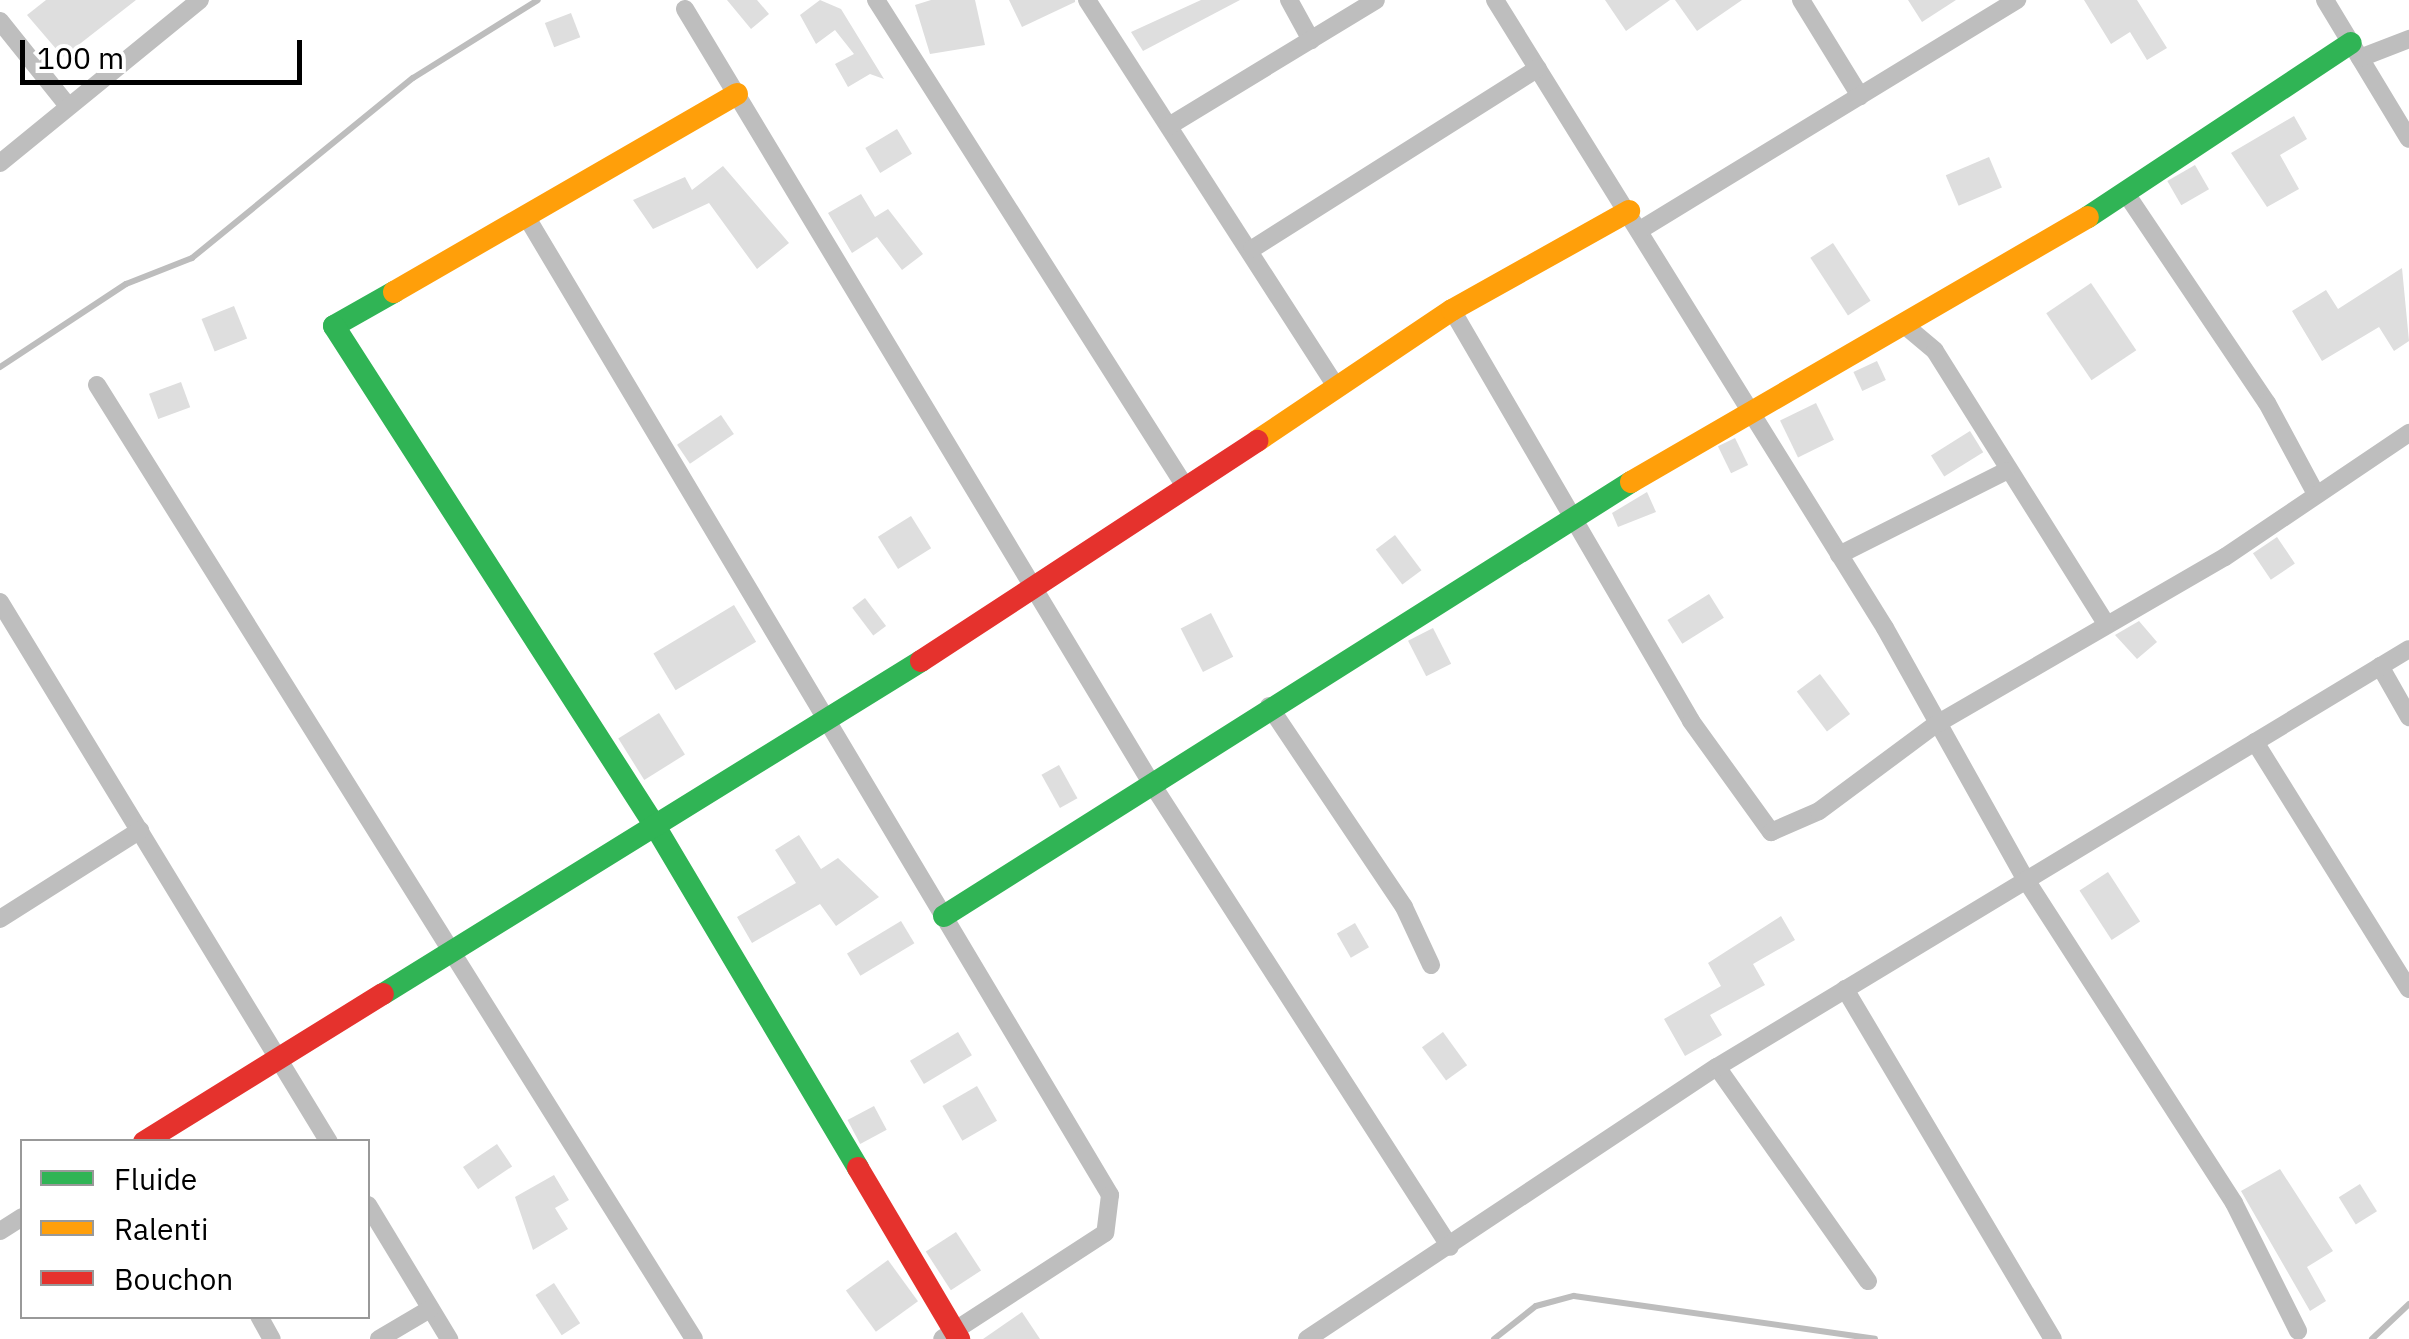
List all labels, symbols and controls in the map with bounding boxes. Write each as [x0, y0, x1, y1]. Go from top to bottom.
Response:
scale bar [25, 20, 308, 82]
text: 100 m [37, 38, 124, 77]
legend [20, 1139, 370, 1319]
text: Fluide [114, 1159, 197, 1198]
text: Ralenti [114, 1209, 209, 1248]
text: Bouchon [114, 1259, 233, 1298]

